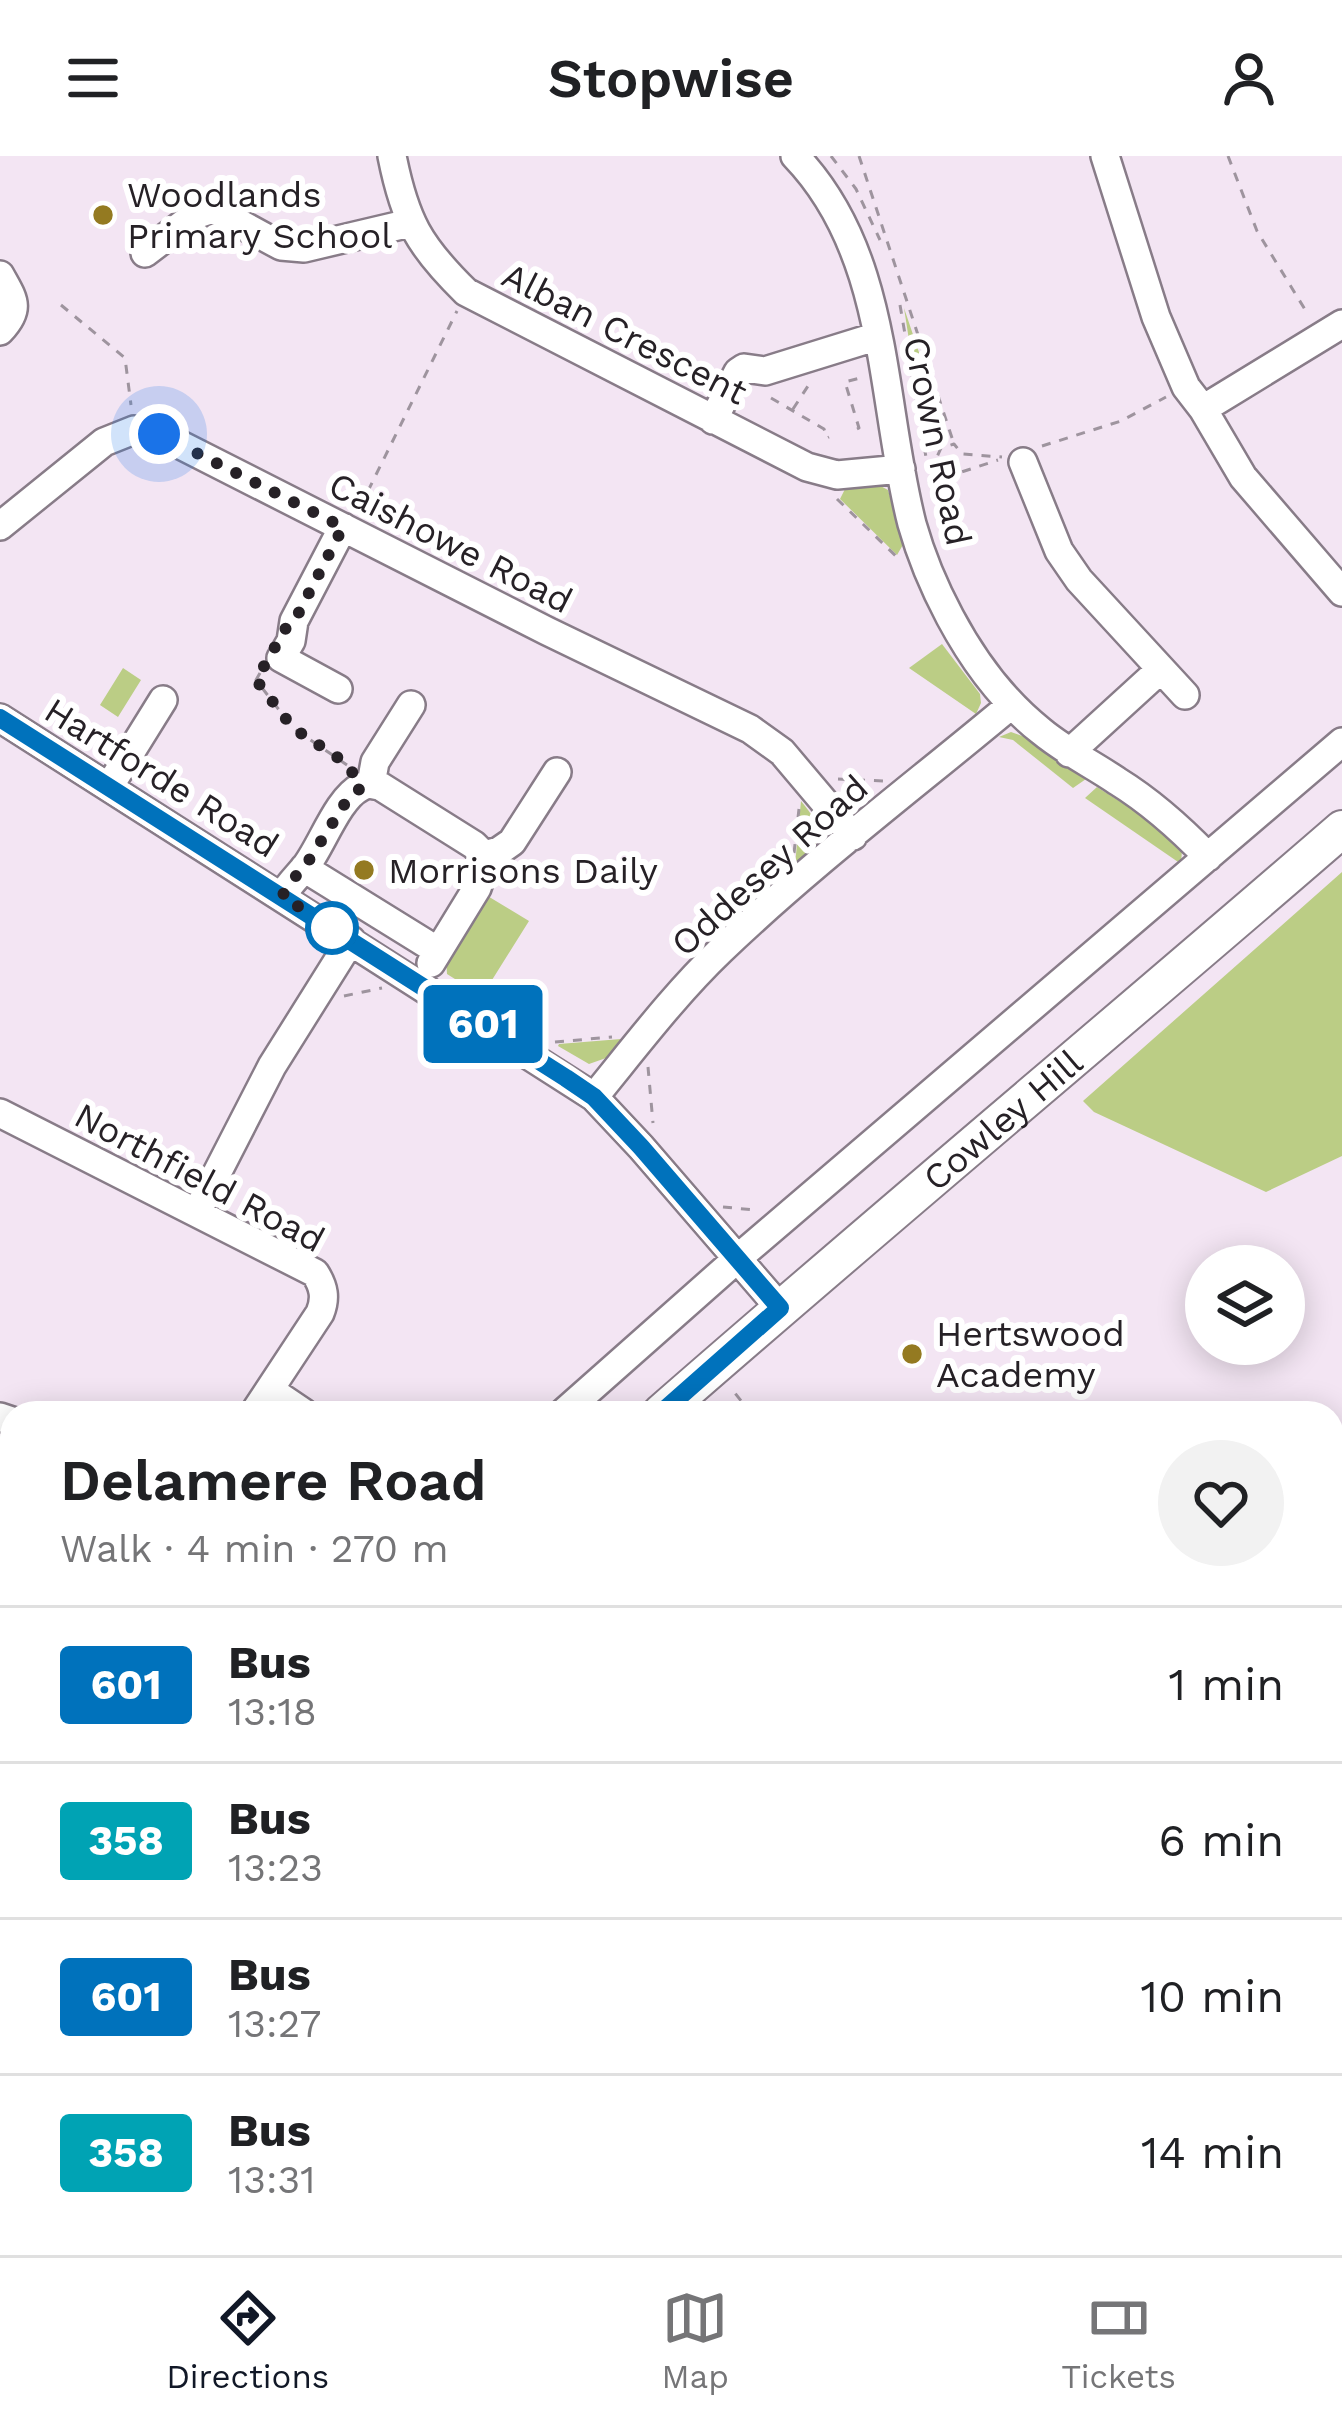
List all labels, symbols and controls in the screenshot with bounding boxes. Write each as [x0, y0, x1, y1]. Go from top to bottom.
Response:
icon: menu [60, 45, 126, 111]
icon: person [1216, 45, 1282, 111]
text: Stopwise [548, 47, 794, 110]
place label: Woodlands Primary School [127, 174, 392, 257]
marker: Woodlands Primary School [90, 202, 116, 228]
street label: Alban Crescent [495, 254, 754, 414]
street label: Crown Road [894, 333, 980, 549]
your location [129, 404, 189, 464]
street label: Caishowe Road [322, 463, 579, 622]
street label: Hartforde Road [37, 689, 286, 867]
street label: Oddesey Road [663, 767, 876, 965]
place label: Morrisons Daily [388, 850, 658, 892]
marker: Morrisons Daily [351, 857, 377, 883]
unlabelled marker [307, 903, 357, 953]
line badge: 601 [414, 985, 552, 1063]
text: 601 [447, 999, 519, 1048]
street label: Cowley Hill [915, 1041, 1091, 1200]
street label: Northfield Road [68, 1094, 332, 1261]
map controls [1185, 1245, 1305, 1365]
button: layers [1185, 1245, 1305, 1365]
place label: Hertswood Academy [936, 1313, 1125, 1396]
marker: Hertswood Academy [899, 1341, 925, 1367]
button: heart [1158, 1440, 1284, 1566]
text: Delamere Road [60, 1447, 486, 1514]
text: Walk · 4 min · 270 m [60, 1526, 449, 1571]
text: Bus [228, 1636, 311, 1689]
text: 1 min [1168, 1658, 1284, 1711]
text: 601 [90, 1660, 162, 1709]
text: 13:18 [228, 1689, 317, 1734]
text: Bus [228, 1792, 311, 1845]
text: 6 min [1159, 1814, 1284, 1867]
text: 358 [88, 1816, 164, 1865]
text: 13:23 [228, 1845, 323, 1890]
text: Bus [228, 1948, 311, 2001]
text: 10 min [1140, 1970, 1284, 2023]
text: 601 [90, 1972, 162, 2021]
text: 13:27 [228, 2001, 321, 2046]
text: Bus [228, 2104, 311, 2157]
text: 14 min [1141, 2126, 1284, 2179]
text: 358 [88, 2128, 164, 2177]
text: 13:31 [228, 2157, 315, 2202]
tab: Directions [166, 2285, 329, 2396]
tab: Map [662, 2285, 729, 2396]
tab: Tickets [1061, 2285, 1176, 2396]

